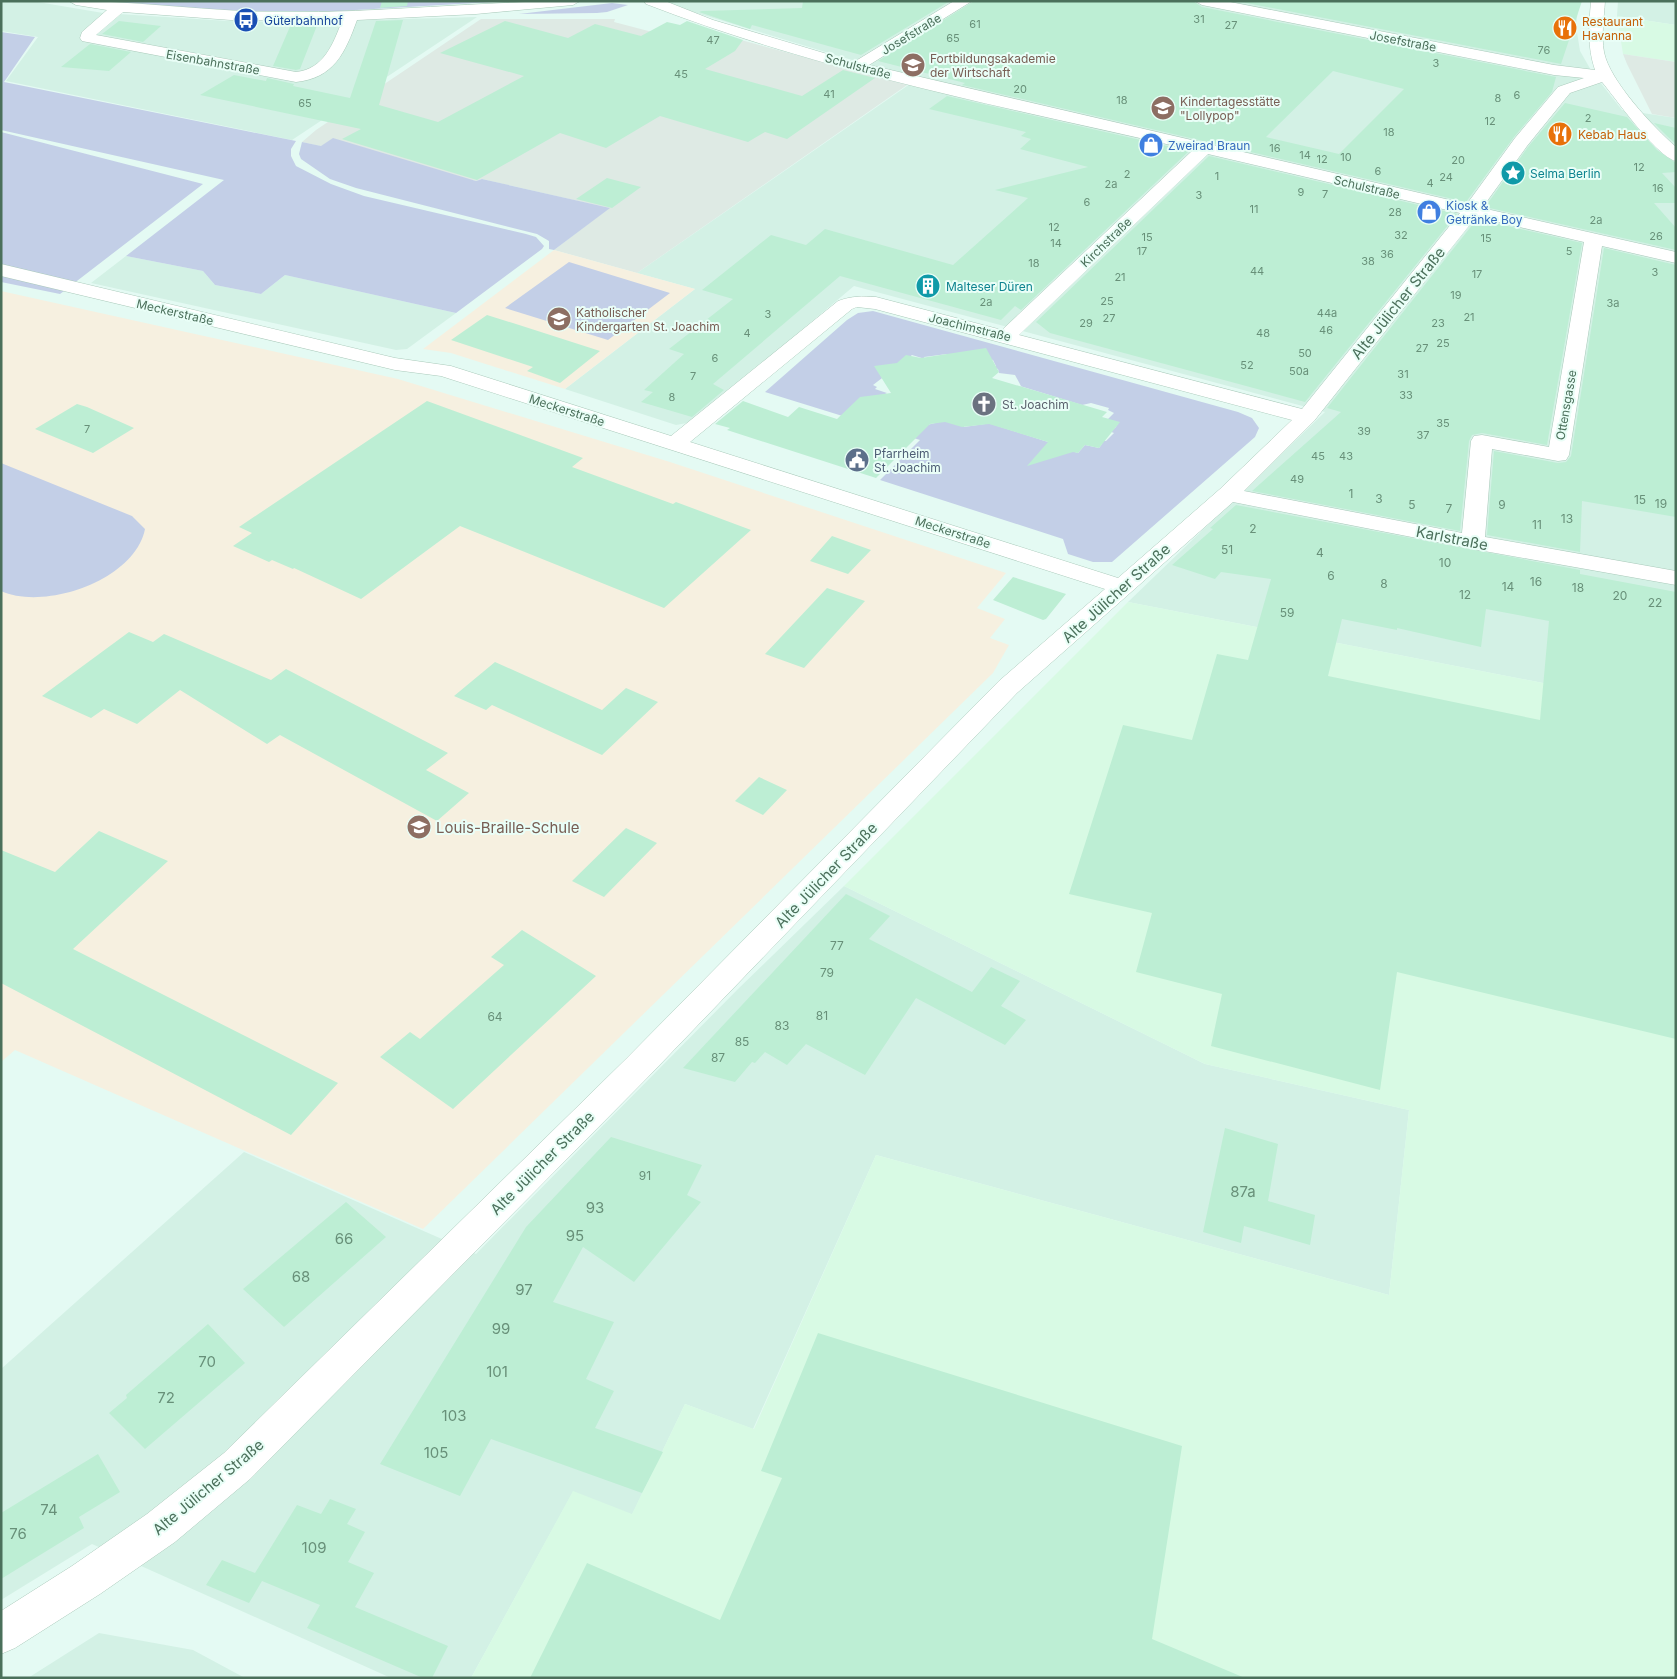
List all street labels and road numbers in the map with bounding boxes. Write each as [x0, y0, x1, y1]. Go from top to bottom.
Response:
street label: Josefstraße [878, 10, 944, 58]
street label: Josefstraße [1368, 27, 1438, 55]
street label: Eisenbahnstraße [165, 46, 261, 78]
street label: Schulstraße [823, 50, 893, 82]
street label: Schulstraße [1332, 172, 1402, 202]
street label: Kirchstraße [1077, 214, 1135, 270]
street label: Alte Jülicher Straße [1347, 243, 1449, 363]
street label: Meckerstraße [135, 296, 215, 328]
street label: Joachimstraße [927, 310, 1013, 344]
street label: Ottensgasse [1552, 369, 1580, 441]
street label: Meckerstraße [527, 391, 607, 429]
street label: Meckerstraße [913, 513, 993, 551]
street label: Karlstraße [1414, 522, 1490, 554]
street label: Alte Jülicher Straße [1058, 539, 1174, 647]
street label: Alte Jülicher Straße [771, 818, 881, 932]
street label: Alte Jülicher Straße [486, 1107, 598, 1219]
street label: Alte Jülicher Straße [149, 1435, 267, 1539]

